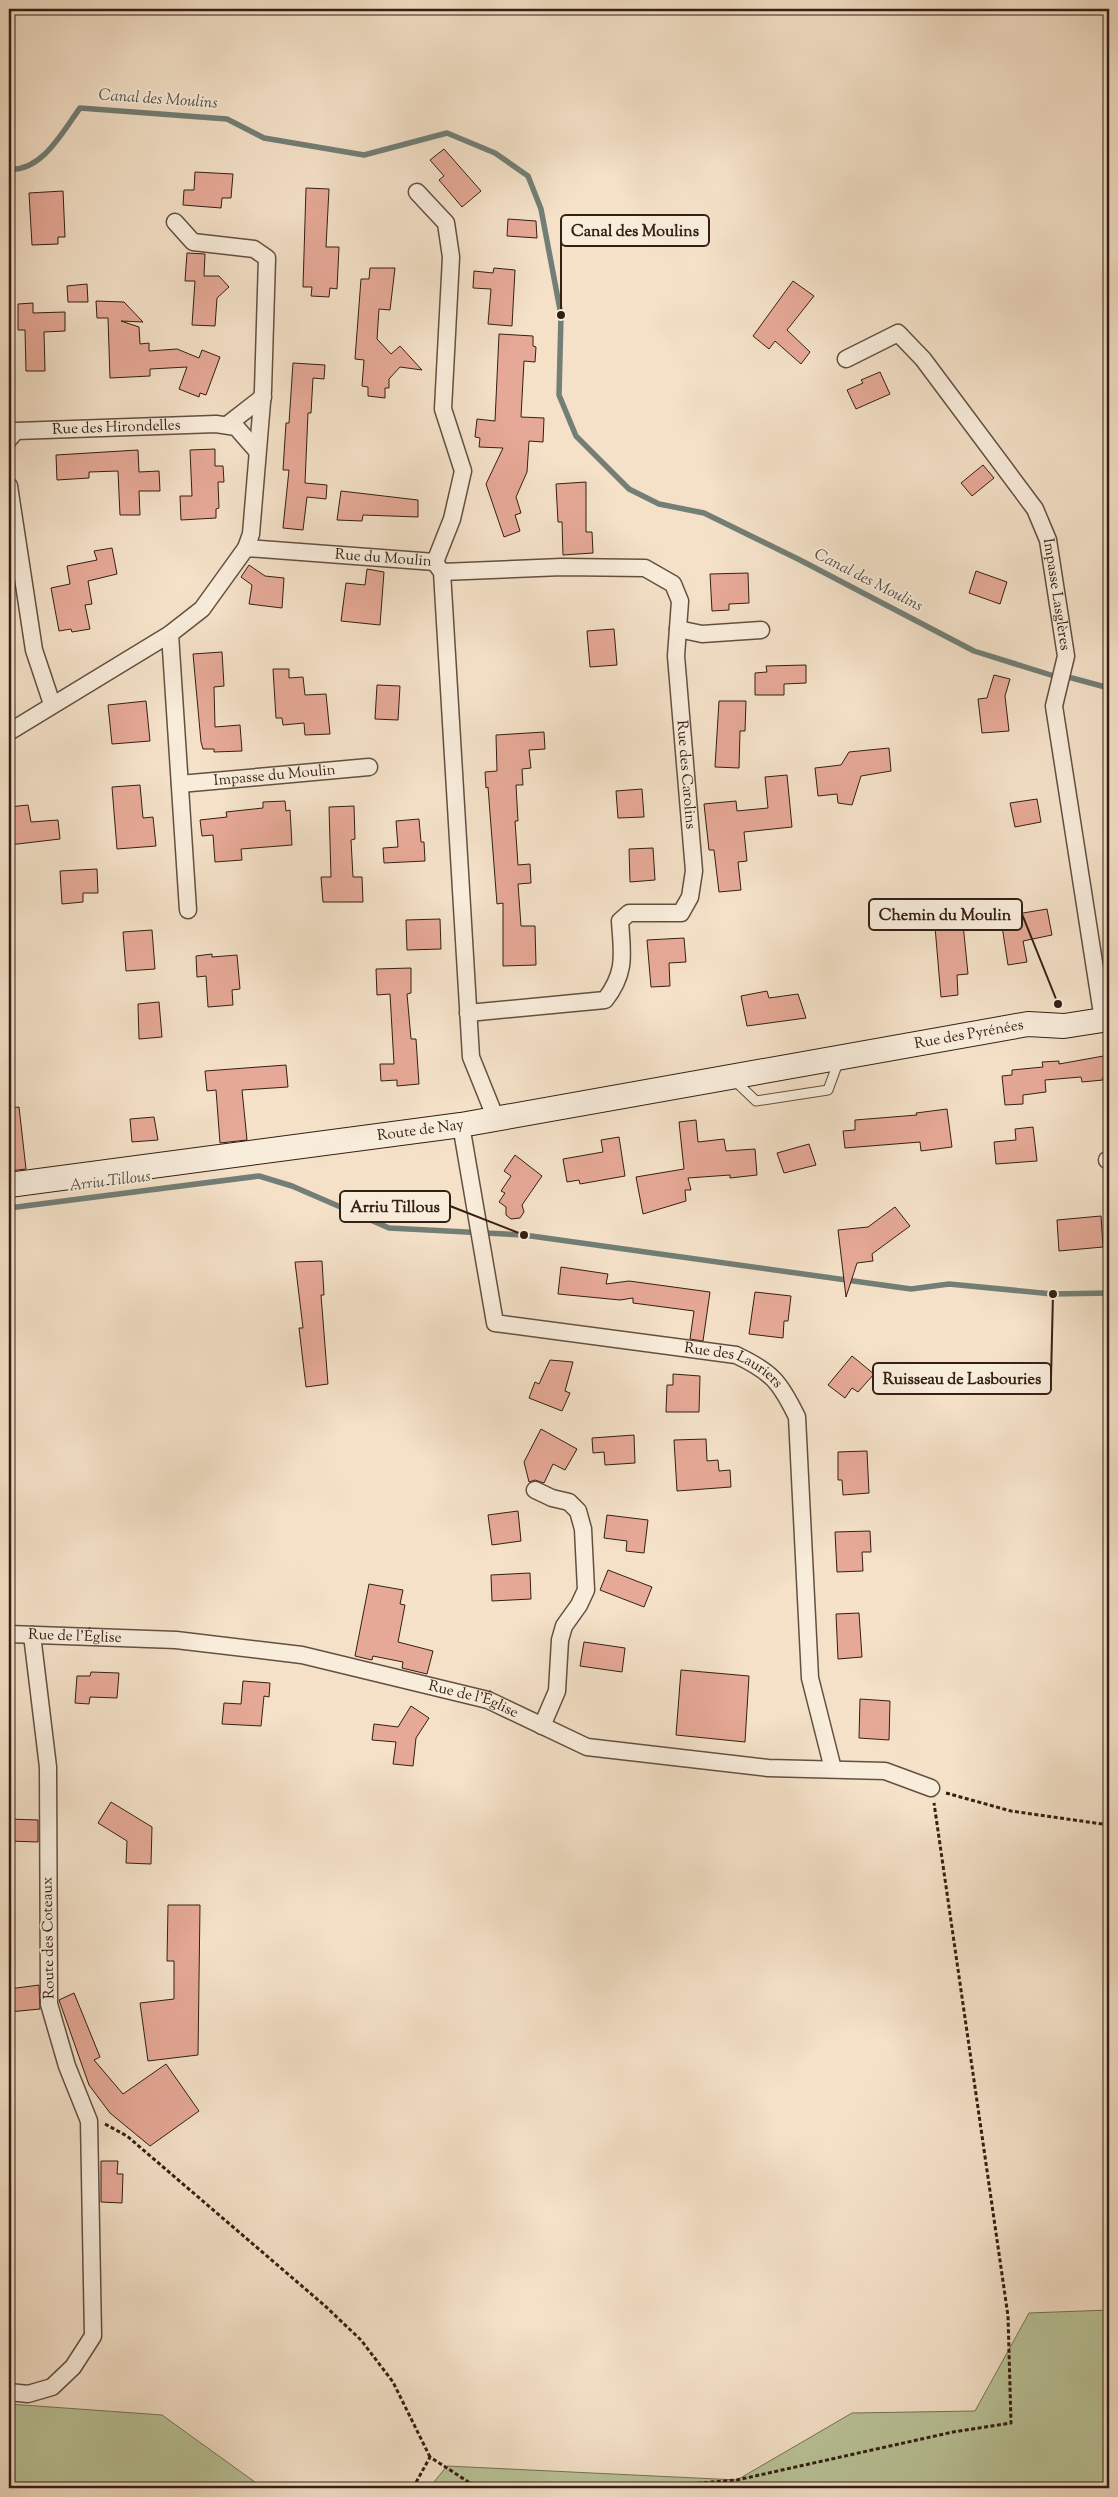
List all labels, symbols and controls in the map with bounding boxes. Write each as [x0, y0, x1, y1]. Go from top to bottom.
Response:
water label: Canal des Moulins [98, 84, 218, 116]
callout: Canal des Moulins [561, 215, 709, 246]
text: Canal des Moulins [571, 221, 699, 244]
street label: Rue des Hirondelles [52, 415, 181, 440]
street label: Impasse Lasglères [1037, 537, 1076, 652]
street label: Rue du Moulin [334, 544, 433, 572]
water label: Canal des Moulins [810, 544, 926, 618]
street label: Rue des Carolins [671, 719, 701, 830]
street label: Impasse du Moulin [213, 760, 337, 791]
callout: Chemin du Moulin [869, 899, 1022, 930]
text: Chemin du Moulin [879, 905, 1012, 928]
street label: Rue des Pyrénées [913, 1014, 1025, 1055]
street label: Route de Nay [376, 1114, 465, 1147]
water label: Arriu Tillous [68, 1166, 152, 1198]
callout: Arriu Tillous [340, 1191, 450, 1222]
text: Arriu Tillous [350, 1197, 440, 1220]
street label: Rue des Lauriers [683, 1338, 788, 1393]
callout: Ruisseau de Lasbouries [873, 1363, 1051, 1394]
text: Ruisseau de Lasbouries [883, 1369, 1041, 1392]
street label: Rue de l'Église [28, 1624, 122, 1649]
street label: Rue de l'Église [426, 1675, 522, 1723]
street label: Route des Coteaux [37, 1877, 61, 1999]

